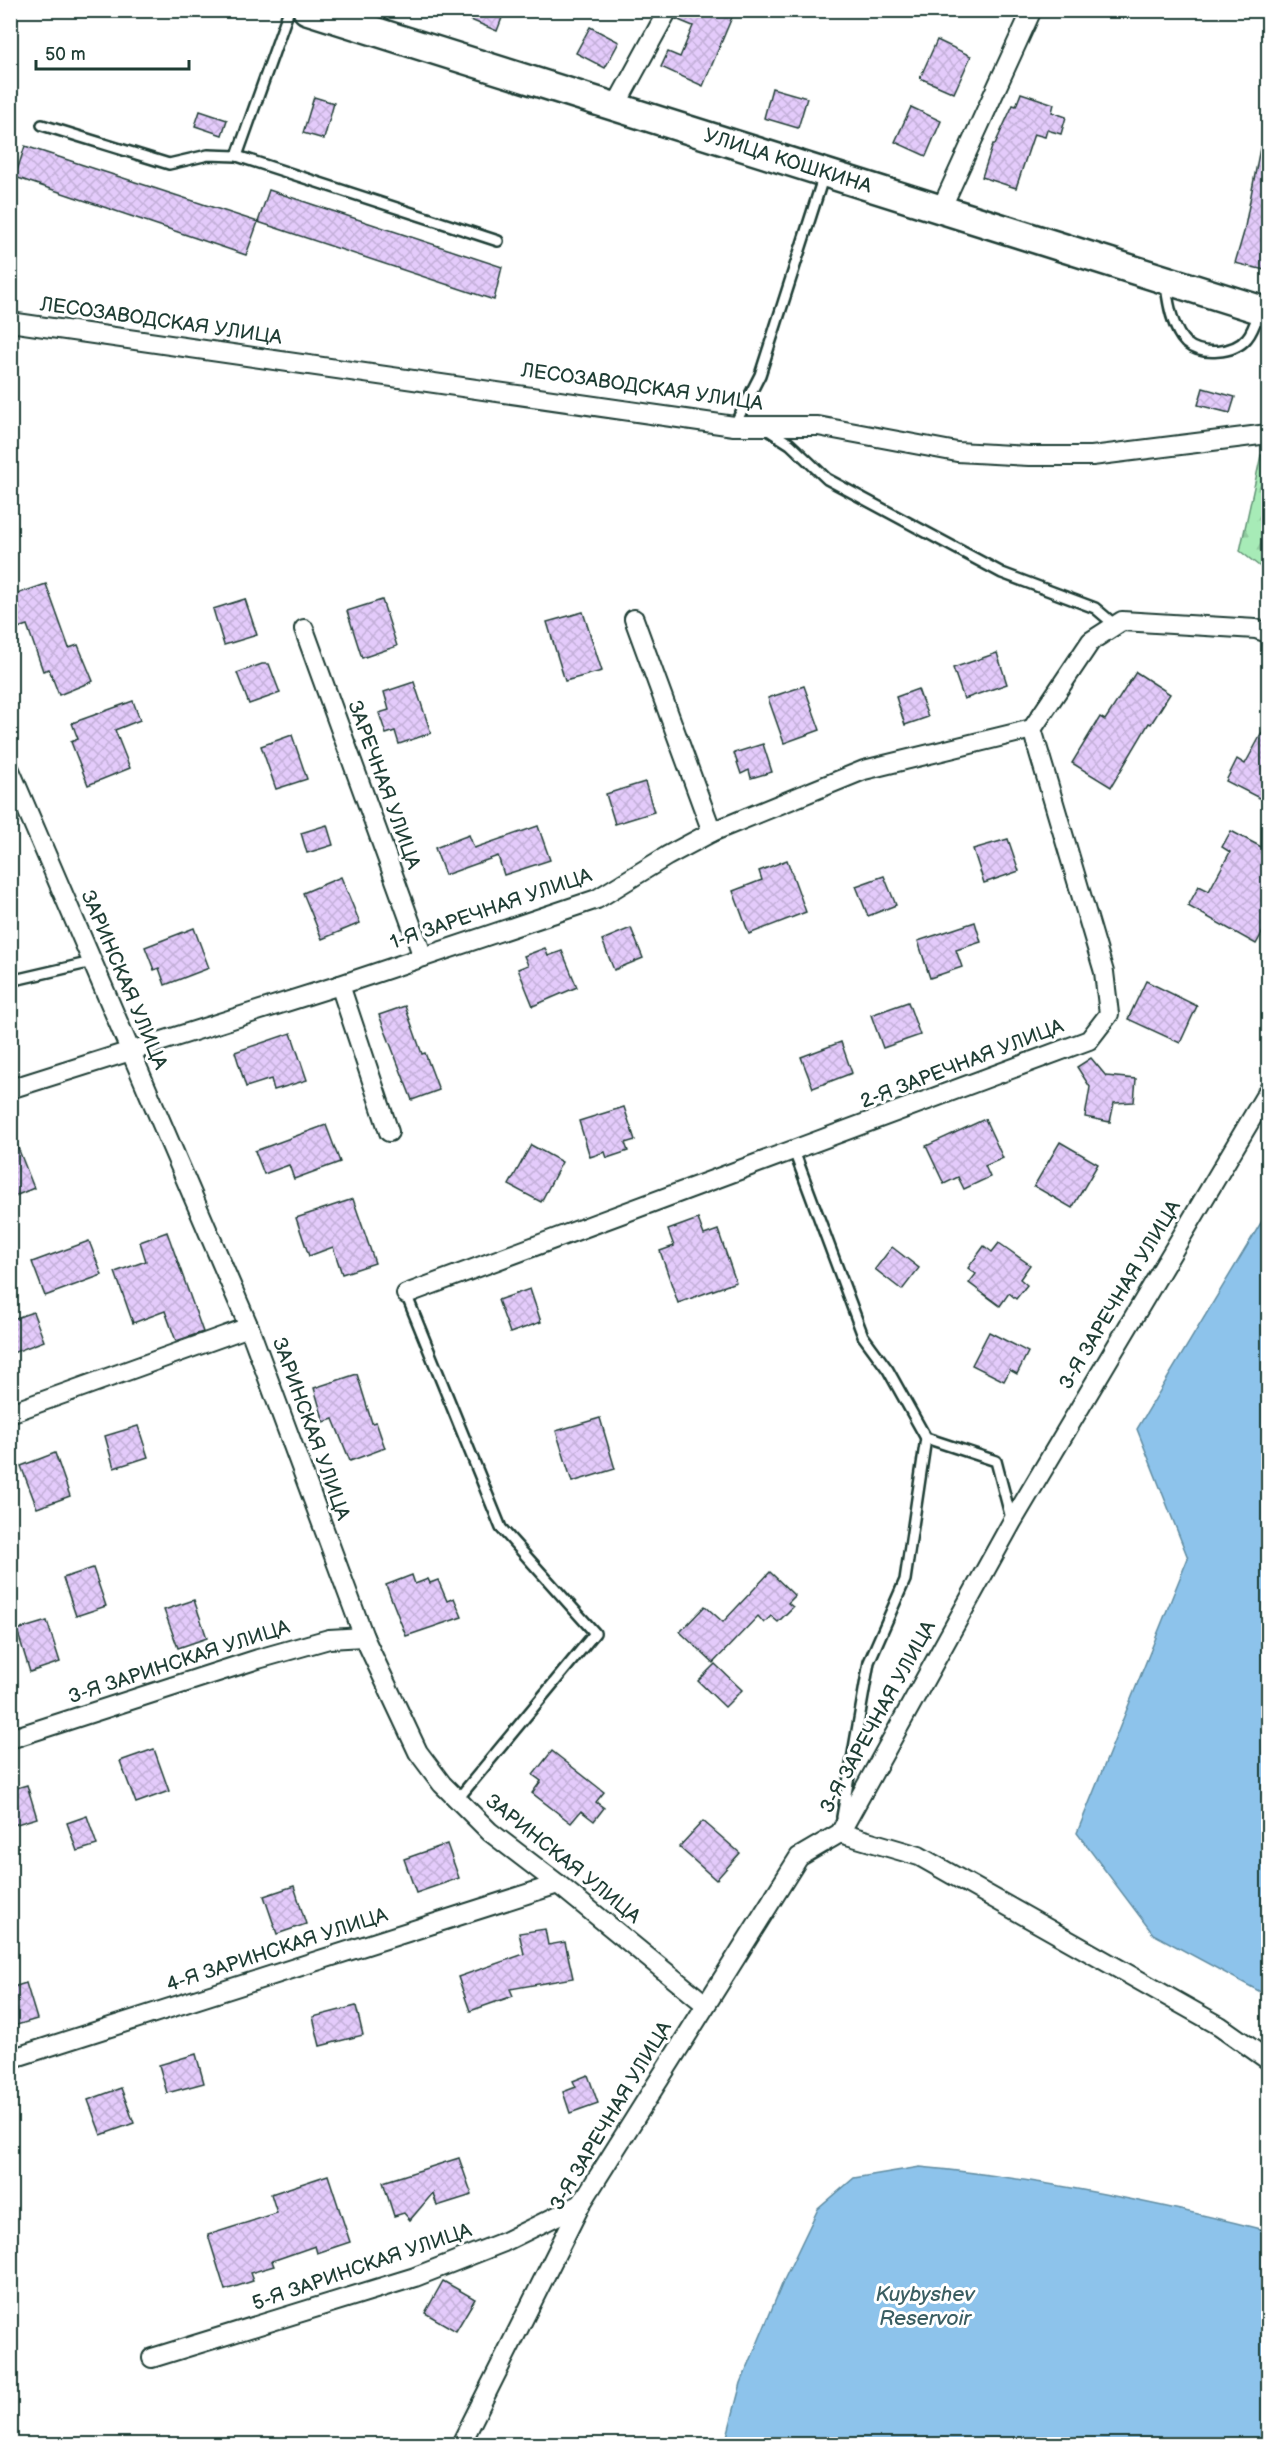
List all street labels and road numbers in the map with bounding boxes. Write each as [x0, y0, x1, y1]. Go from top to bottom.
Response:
street label: УЛИЦА КОШКИНА [701, 123, 875, 199]
street label: ЛЕСОЗАВОДСКАЯ УЛИЦА [38, 292, 284, 350]
street label: ЛЕСОЗАВОДСКАЯ УЛИЦА [519, 358, 765, 416]
street label: ЗАРЕЧНАЯ УЛИЦА [342, 698, 426, 873]
street label: 1-Я ЗАРЕЧНАЯ УЛИЦА [387, 863, 596, 955]
street label: ЗАРИНСКАЯ УЛИЦА [75, 887, 173, 1074]
street label: 2-Я ЗАРЕЧНАЯ УЛИЦА [857, 1014, 1068, 1114]
street label: 3-Я ЗАРЕЧНАЯ УЛИЦА [1054, 1195, 1186, 1394]
street label: ЗАРИНСКАЯ УЛИЦА [267, 1335, 355, 1524]
street label: 3-Я ЗАРИНСКАЯ УЛИЦА [65, 1615, 293, 1709]
street label: 3-Я ЗАРЕЧНАЯ УЛИЦА [815, 1616, 941, 1817]
street label: ЗАРИНСКАЯ УЛИЦА [481, 1789, 646, 1929]
street label: 4-Я ЗАРИНСКАЯ УЛИЦА [163, 1903, 391, 1997]
street label: 3-Я ЗАРЕЧНАЯ УЛИЦА [545, 2016, 677, 2215]
street label: 5-Я ЗАРИНСКАЯ УЛИЦА [249, 2218, 476, 2316]

